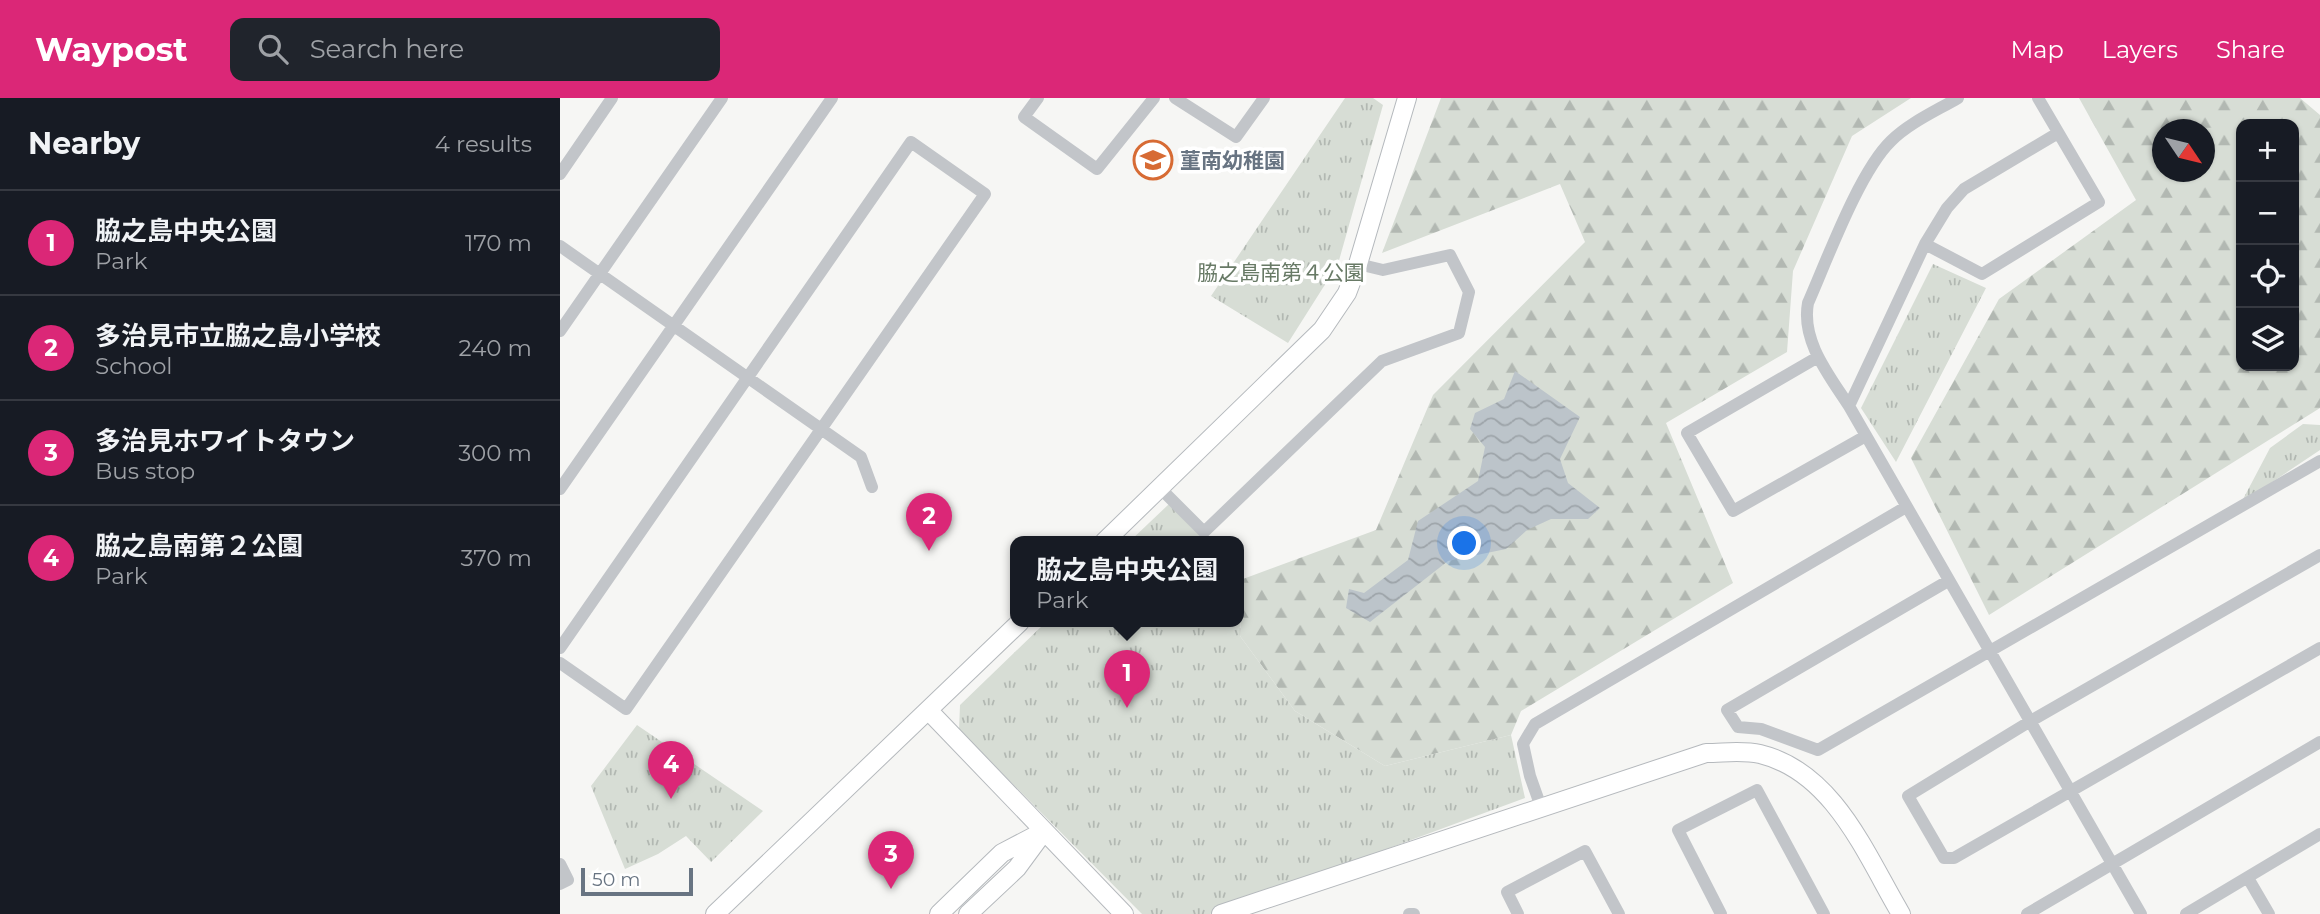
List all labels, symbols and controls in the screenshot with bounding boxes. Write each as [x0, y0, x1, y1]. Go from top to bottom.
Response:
search box [230, 18, 720, 81]
text: Waypost [35, 29, 188, 69]
icon: search [254, 30, 292, 68]
text: Search here [310, 33, 464, 65]
text: Map [2010, 35, 2064, 64]
text: Layers [2102, 35, 2178, 64]
text: Share [2216, 35, 2285, 64]
north arrow [2152, 119, 2215, 182]
map controls [2236, 119, 2299, 371]
button: + [2236, 119, 2299, 182]
text: Nearby [28, 125, 140, 162]
text: 4 results [435, 130, 532, 158]
school or university icon: 菫南幼稚園 [1132, 139, 1174, 181]
place label: 菫南幼稚園 [1180, 148, 1285, 173]
button: − [2236, 182, 2299, 245]
text: 脇之島中央公園 [95, 215, 277, 247]
text: 1 [46, 229, 56, 257]
text: 170 m [465, 229, 532, 257]
button: locate [2236, 245, 2299, 308]
text: Park [95, 247, 148, 275]
park label: 脇之島南第４公園 [1197, 260, 1365, 285]
button: layers [2236, 308, 2299, 371]
text: 多治見市立脇之島小学校 [95, 320, 381, 352]
text: 2 [44, 334, 58, 362]
text: 240 m [459, 334, 532, 362]
text: School [95, 352, 173, 380]
text: 多治見ホワイトタウン [95, 425, 355, 457]
text: 3 [44, 439, 58, 467]
text: 300 m [458, 439, 532, 467]
text: Bus stop [95, 457, 195, 485]
pin: 2 [906, 493, 952, 551]
your location [1447, 526, 1481, 560]
text: 脇之島南第２公園 [95, 530, 303, 562]
popup [1010, 536, 1244, 627]
text: 4 [43, 544, 59, 572]
text: 370 m [461, 544, 532, 572]
text: 脇之島中央公園 [1036, 554, 1218, 586]
text: Park [95, 562, 148, 590]
text: Park [1036, 586, 1089, 614]
pin: 1 [1104, 650, 1150, 708]
pin: 4 [648, 741, 694, 799]
pin: 3 [868, 831, 914, 889]
scale bar [581, 865, 693, 897]
text: 50 m [592, 868, 640, 891]

